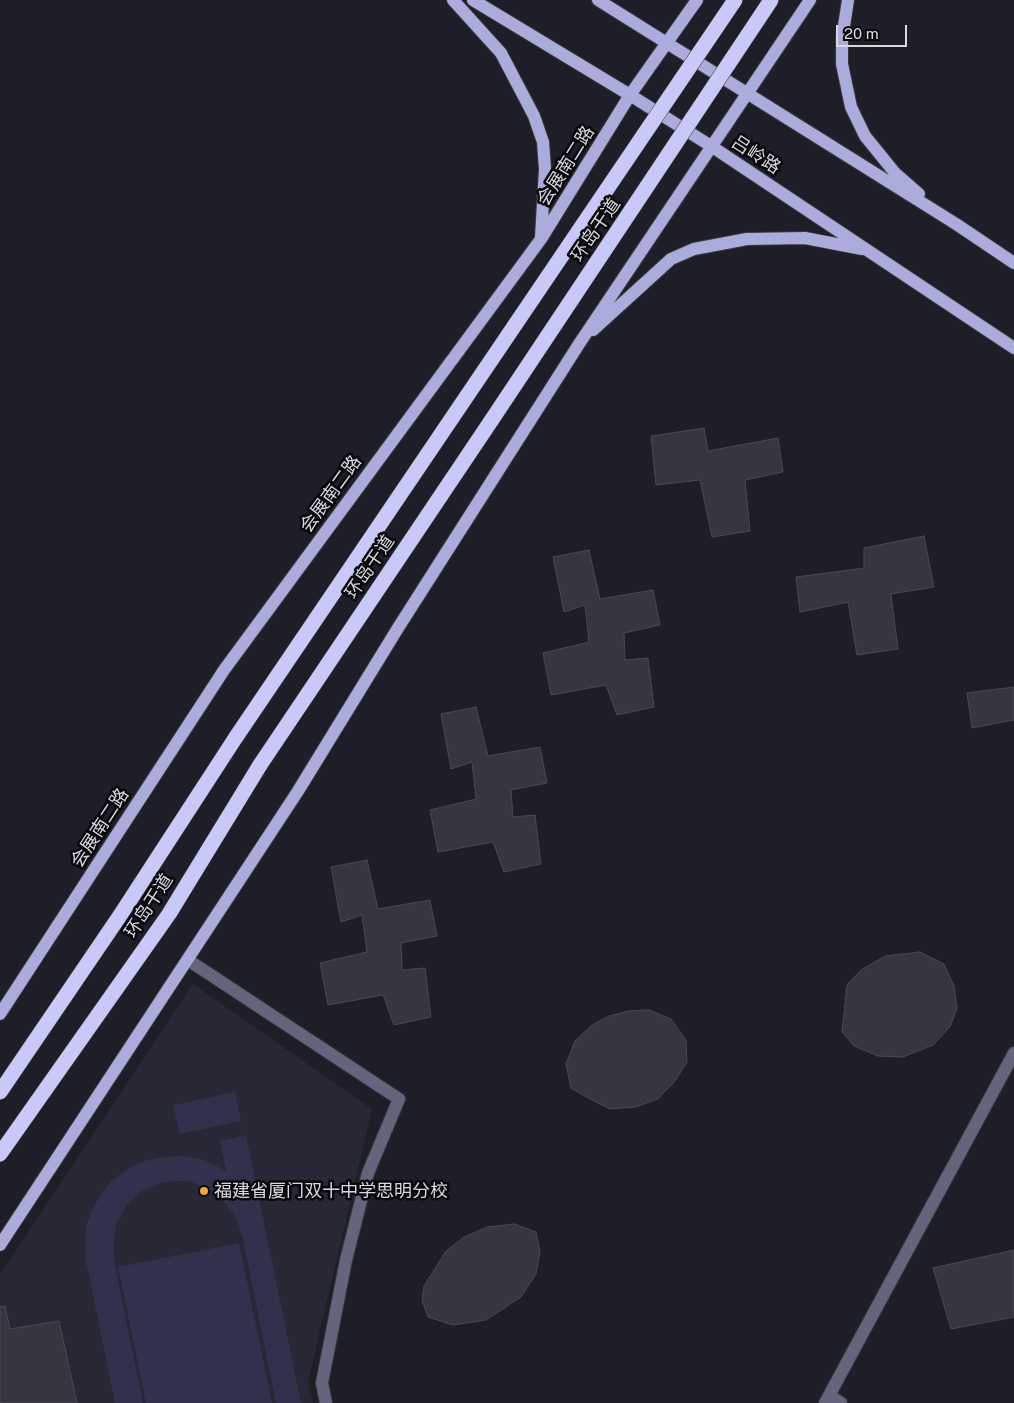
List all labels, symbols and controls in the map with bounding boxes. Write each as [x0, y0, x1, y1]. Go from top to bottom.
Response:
scale bar [839, 15, 910, 47]
text: 20 m [844, 25, 879, 42]
street label: 会展南二路 [533, 122, 599, 210]
street label: 吕岭路 [727, 131, 785, 179]
street label: 环岛干道 [567, 194, 625, 266]
street label: 会展南二路 [296, 451, 366, 537]
street label: 环岛干道 [341, 531, 399, 603]
street label: 会展南二路 [66, 784, 134, 872]
street label: 环岛干道 [120, 870, 178, 942]
place label: 福建省厦门双十中学思明分校 [214, 1180, 448, 1202]
marker: 福建省厦门双十中学思明分校 [198, 1185, 210, 1197]

